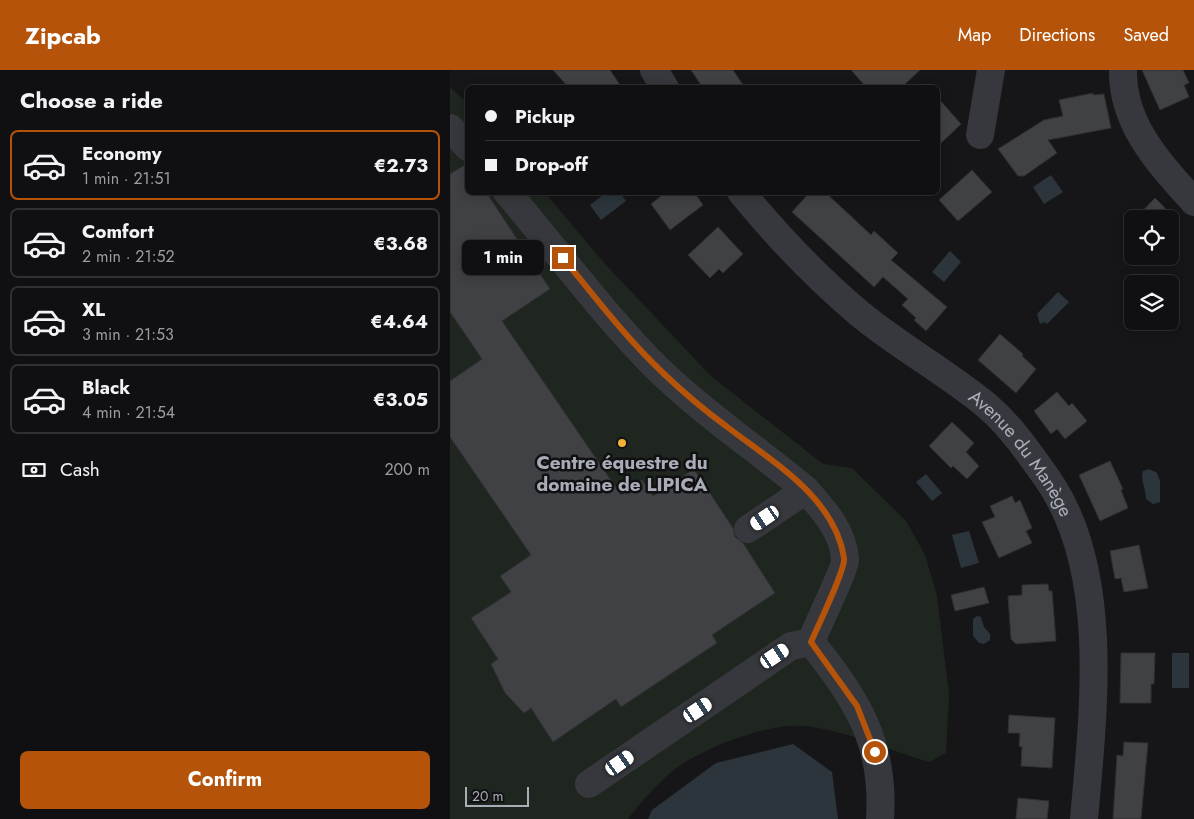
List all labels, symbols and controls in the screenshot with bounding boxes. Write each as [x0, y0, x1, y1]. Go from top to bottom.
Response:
text: Zipcab [25, 18, 101, 53]
text: Map [958, 22, 991, 48]
text: Directions [1019, 22, 1095, 48]
text: Saved [1123, 22, 1169, 48]
text: Choose a ride [20, 84, 163, 116]
text: Pickup [515, 103, 575, 130]
text: Economy [82, 140, 162, 167]
icon: car [22, 143, 67, 188]
text: Drop-off [515, 151, 588, 178]
text: €2.73 [374, 152, 428, 179]
text: 1 min · 21:51 [82, 167, 171, 190]
map controls [1124, 210, 1179, 330]
button: locate [1124, 210, 1179, 265]
text: Comfort [82, 218, 154, 245]
icon: car [22, 221, 67, 266]
text: €3.68 [373, 230, 428, 257]
callout: 1 min [463, 240, 546, 276]
text: 2 min · 21:52 [82, 245, 175, 268]
text: 1 min [483, 246, 523, 269]
route end [552, 247, 574, 269]
button: layers [1124, 275, 1179, 330]
text: XL [82, 296, 105, 323]
icon: car [22, 299, 67, 344]
text: €4.64 [370, 308, 428, 335]
text: 3 min · 21:53 [82, 323, 174, 346]
text: Black [82, 374, 130, 401]
icon: car [22, 377, 67, 422]
street label: Avenue du Manège [963, 383, 1080, 521]
text: €3.05 [373, 386, 428, 413]
text: 4 min · 21:54 [82, 401, 175, 424]
marker: Centre équestre du domaine de LIPICA [616, 437, 628, 449]
place label: Centre équestre du domaine de LIPICA [536, 449, 708, 498]
icon: cash [20, 456, 48, 484]
text: Cash [60, 456, 100, 483]
text: 200 m [384, 458, 430, 481]
car [748, 503, 781, 533]
car [758, 641, 791, 671]
car [681, 695, 714, 725]
route start [864, 741, 886, 763]
car [603, 748, 636, 778]
button: Confirm [20, 751, 430, 809]
scale bar [465, 784, 529, 807]
text: 20 m [472, 786, 504, 806]

